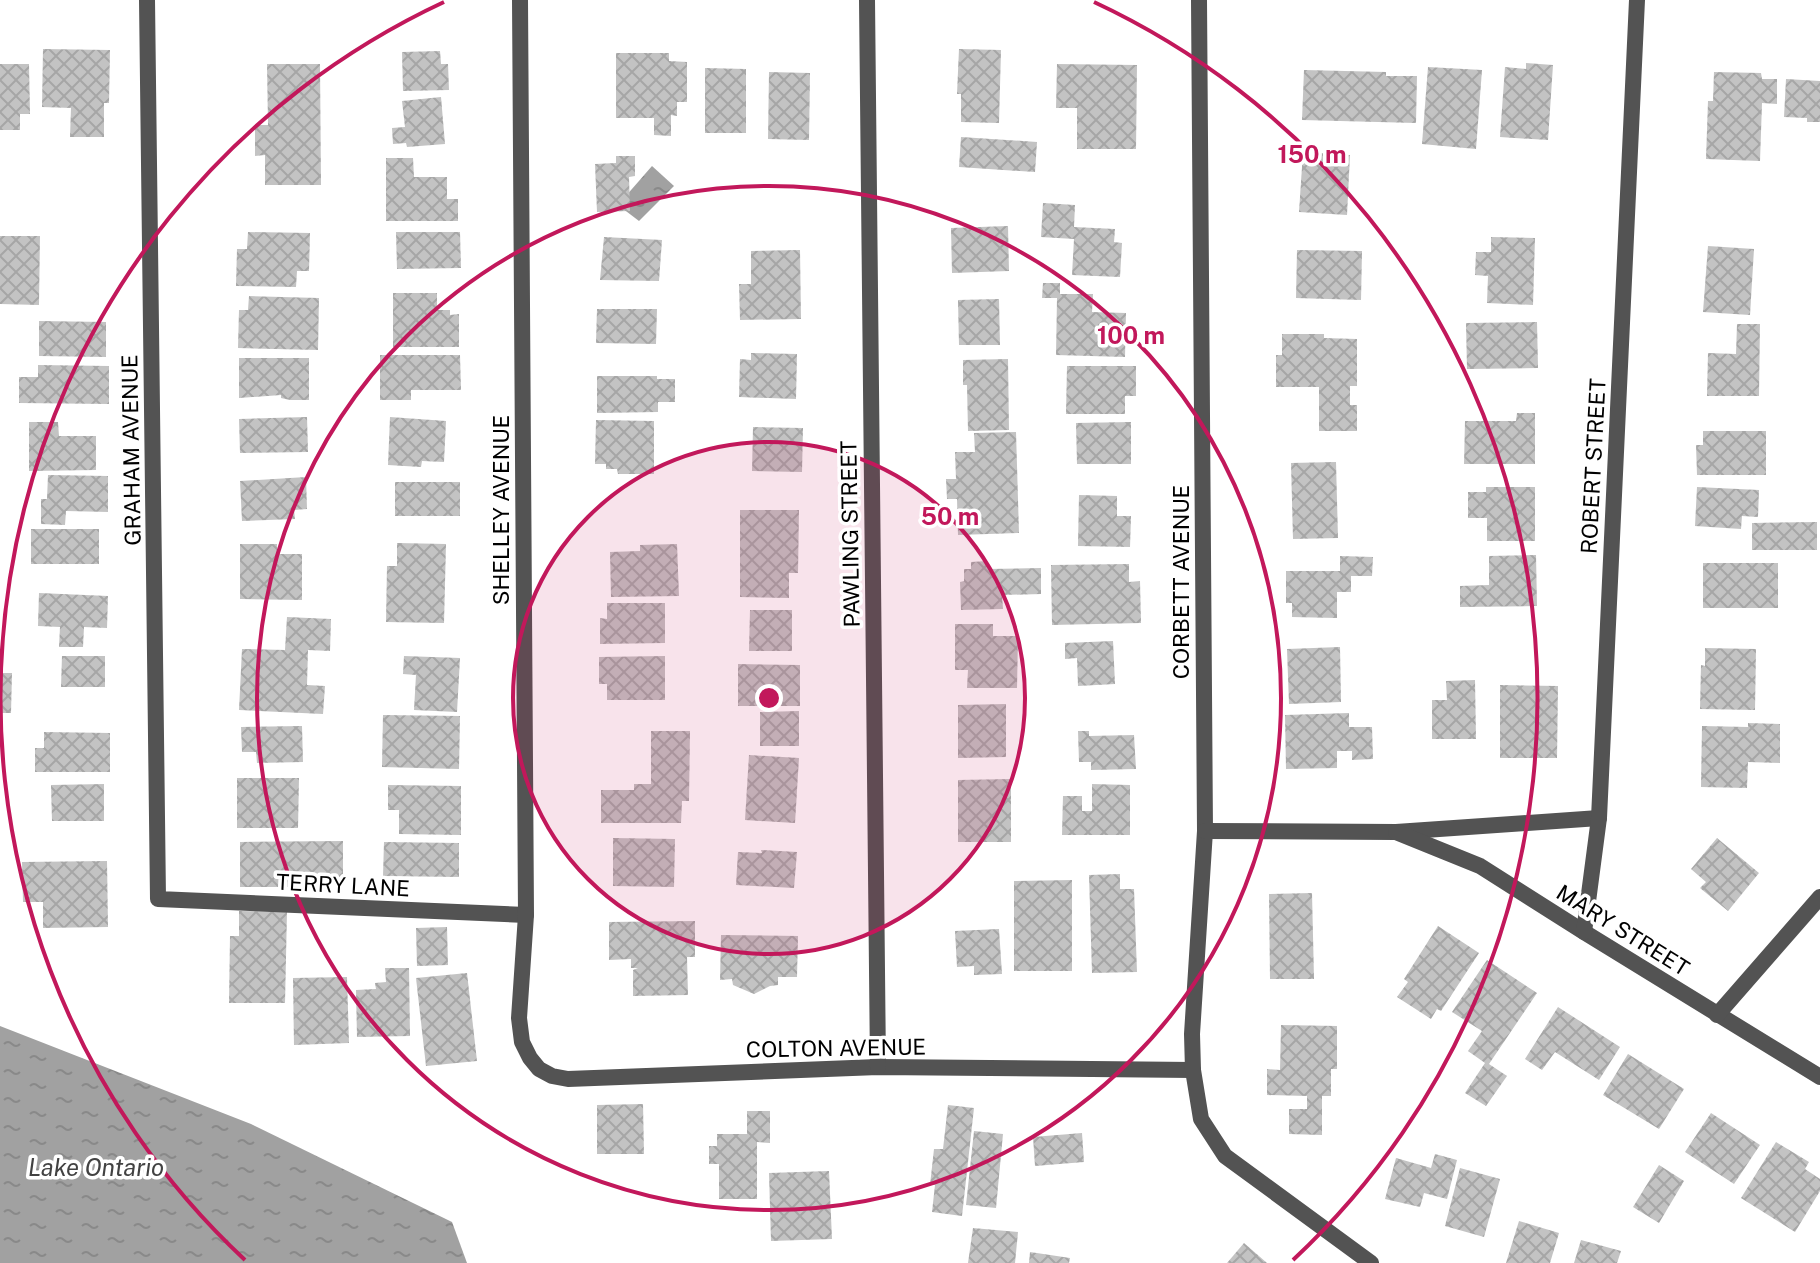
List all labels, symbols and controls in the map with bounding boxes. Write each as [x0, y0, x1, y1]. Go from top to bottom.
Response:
text: 150 m [1278, 140, 1346, 168]
text: 100 m [1097, 321, 1165, 349]
street label: GRAHAM AVENUE [116, 354, 146, 546]
street label: ROBERT STREET [1575, 378, 1611, 554]
street label: SHELLEY AVENUE [488, 415, 514, 605]
street label: PAWLING STREET [835, 440, 865, 628]
street label: CORBETT AVENUE [1168, 485, 1194, 679]
text: 50 m [921, 502, 979, 530]
centre of rings [755, 684, 783, 712]
street label: TERRY LANE [276, 869, 410, 901]
street label: MARY STREET [1552, 879, 1694, 981]
street label: COLTON AVENUE [746, 1033, 926, 1063]
water label: Lake Ontario [28, 1153, 164, 1181]

